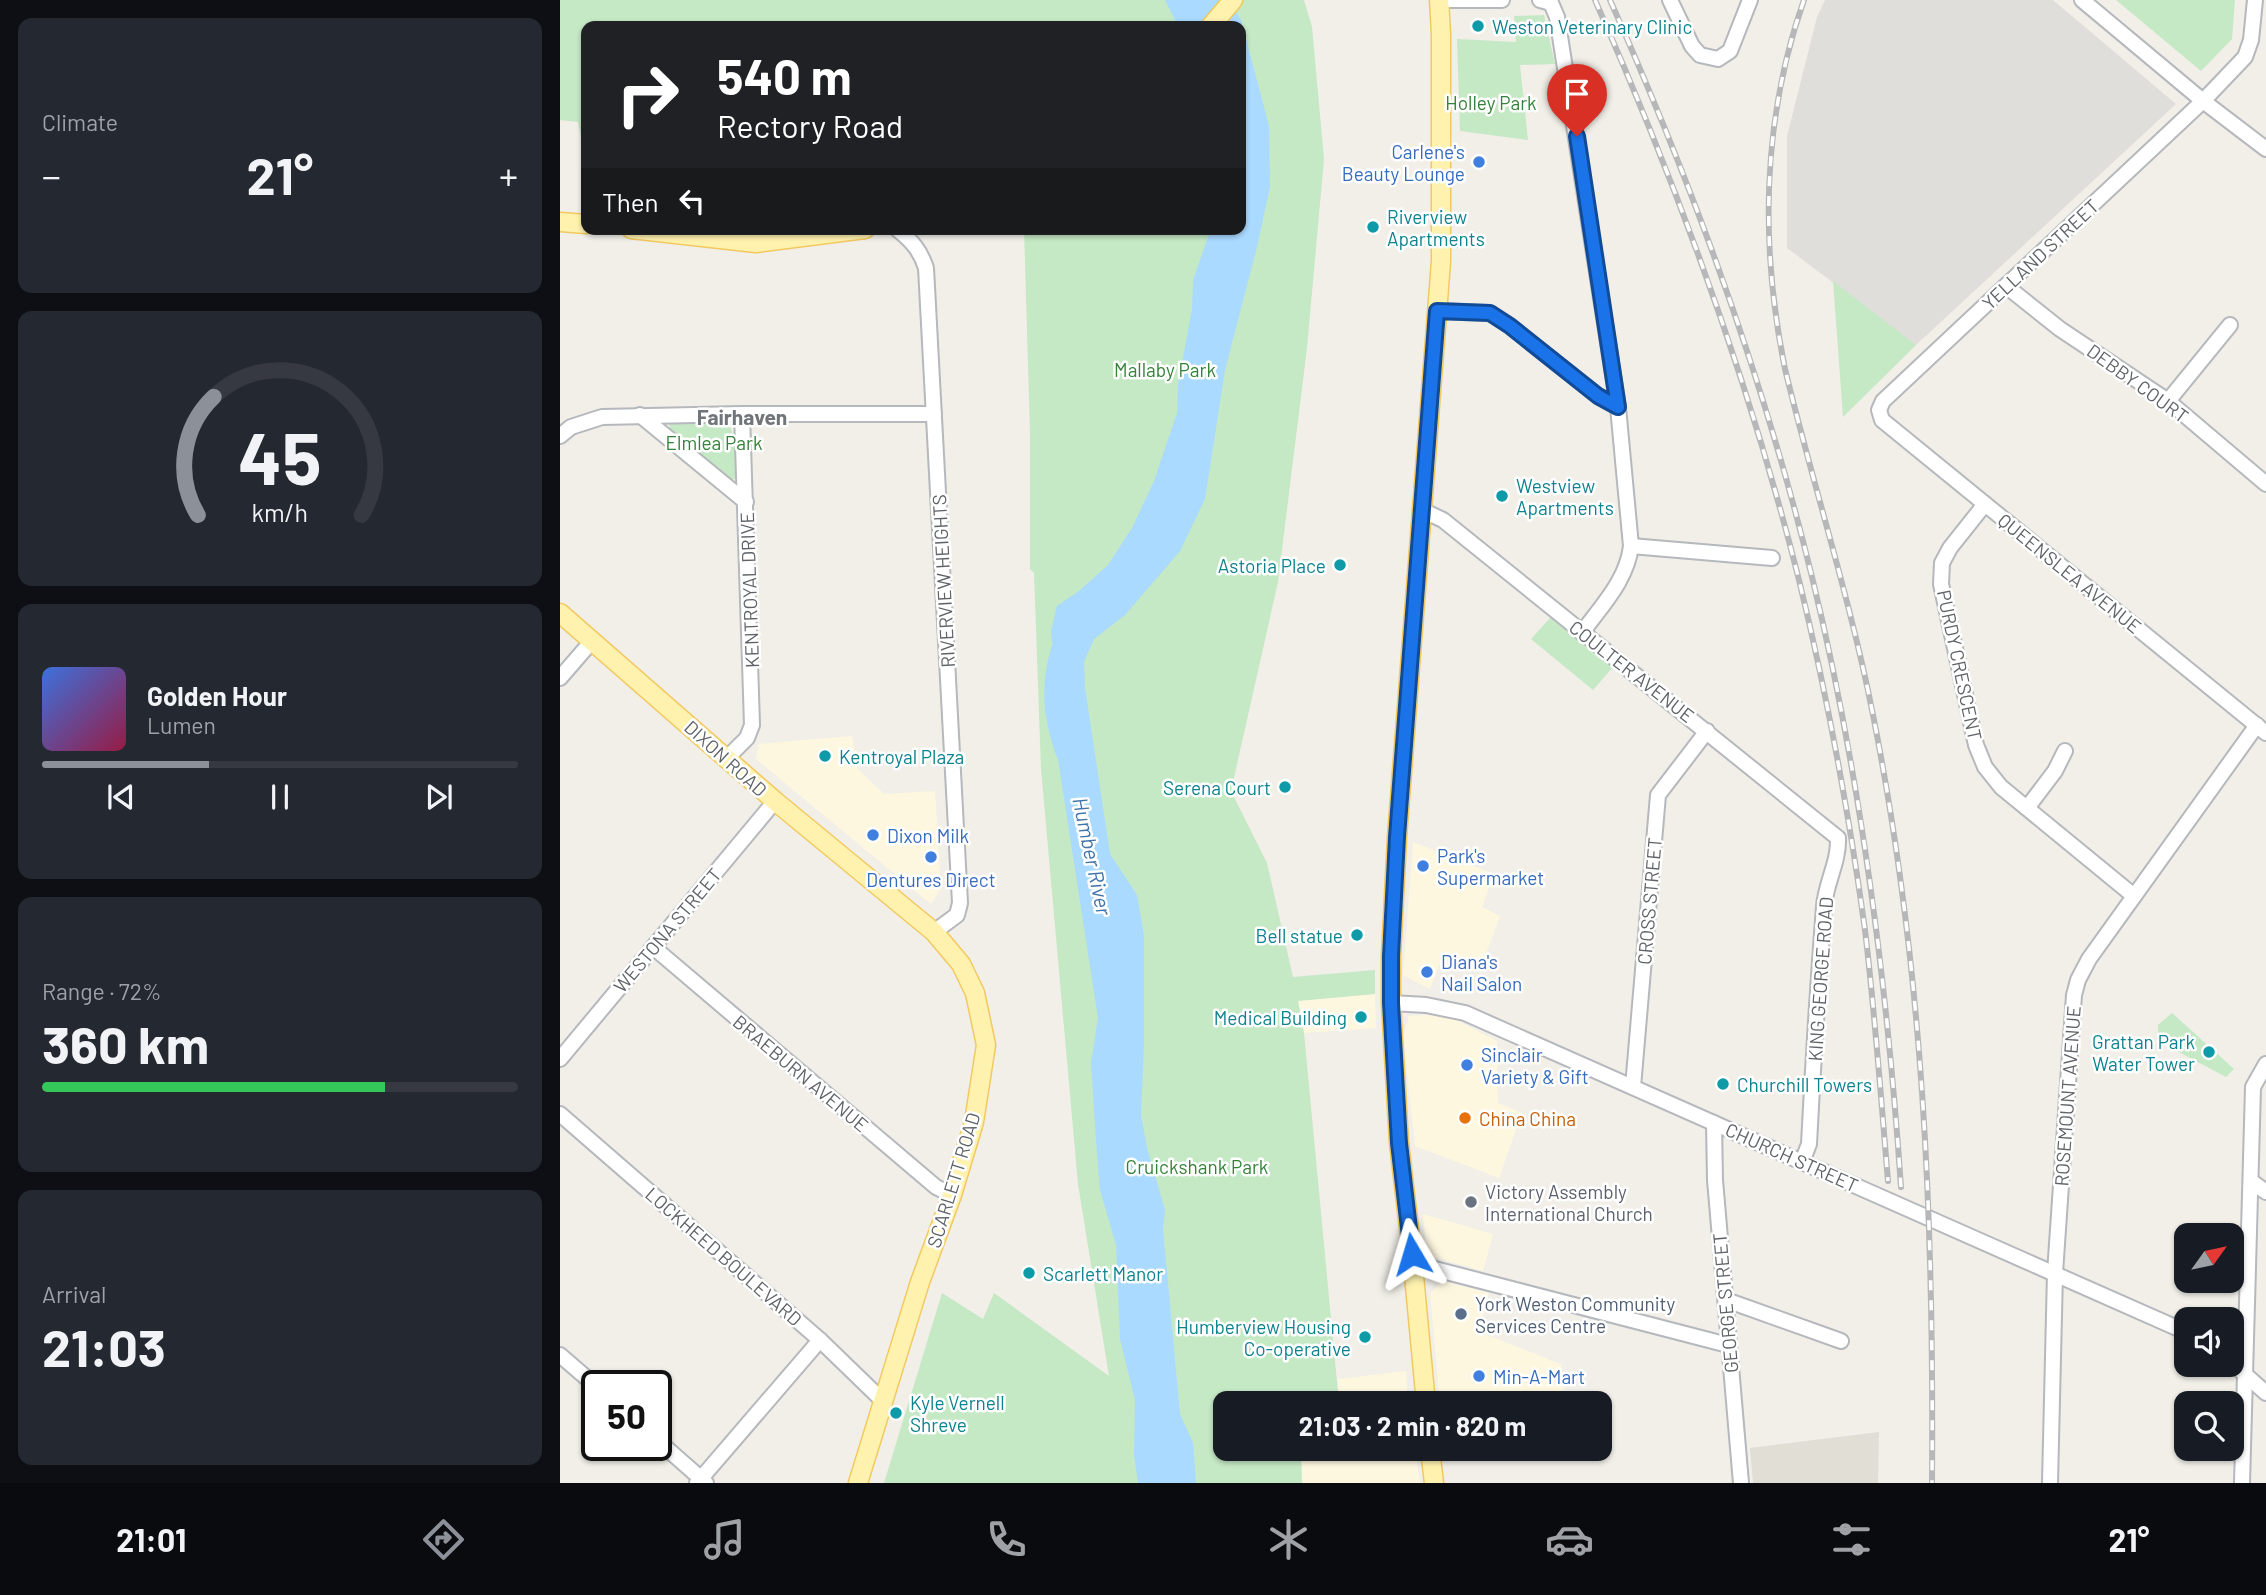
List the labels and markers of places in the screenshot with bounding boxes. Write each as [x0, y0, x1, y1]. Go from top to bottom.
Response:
place label: Weston Veterinary Clinic [1492, 15, 1692, 38]
marker: Weston Veterinary Clinic [1470, 18, 1486, 34]
pin [1547, 64, 1607, 136]
place label: Carlene's Beauty Lounge [1342, 140, 1465, 185]
marker: Carlene's Beauty Lounge [1471, 154, 1487, 170]
place label: Riverview Apartments [1387, 205, 1485, 250]
marker: Riverview Apartments [1365, 219, 1381, 235]
place label: Westview Apartments [1516, 474, 1614, 519]
marker: Westview Apartments [1494, 488, 1510, 504]
place label: Astoria Place [1218, 554, 1326, 577]
marker: Astoria Place [1332, 557, 1348, 573]
place label: Kentroyal Plaza [839, 745, 964, 768]
marker: Kentroyal Plaza [817, 748, 833, 764]
place label: Serena Court [1163, 776, 1271, 799]
marker: Serena Court [1277, 779, 1293, 795]
place label: Dixon Milk [887, 824, 969, 847]
marker: Dixon Milk [865, 827, 881, 843]
place label: Park's Supermarket [1437, 844, 1544, 889]
marker: Dentures Direct [923, 849, 939, 865]
marker: Park's Supermarket [1415, 858, 1431, 874]
place label: Dentures Direct [866, 868, 996, 891]
place label: Bell statue [1256, 924, 1343, 947]
marker: Bell statue [1349, 927, 1365, 943]
place label: Diana's Nail Salon [1441, 950, 1522, 995]
marker: Diana's Nail Salon [1419, 964, 1435, 980]
place label: Medical Building [1214, 1006, 1347, 1029]
marker: Medical Building [1353, 1009, 1369, 1025]
place label: Grattan Park Water Tower [2092, 1030, 2195, 1075]
place label: Sinclair Variety & Gift [1481, 1043, 1589, 1088]
marker: Grattan Park Water Tower [2201, 1044, 2217, 1060]
marker: Sinclair Variety & Gift [1459, 1057, 1475, 1073]
place label: Churchill Towers [1737, 1073, 1872, 1096]
marker: Churchill Towers [1715, 1076, 1731, 1092]
place label: China China [1479, 1107, 1576, 1130]
marker: China China [1457, 1110, 1473, 1126]
place label: Victory Assembly International Church [1485, 1180, 1653, 1225]
marker: Victory Assembly International Church [1463, 1194, 1479, 1210]
place label: Scarlett Manor [1043, 1262, 1163, 1285]
marker: Scarlett Manor [1021, 1265, 1037, 1281]
place label: York Weston Community Services Centre [1475, 1292, 1676, 1337]
marker: York Weston Community Services Centre [1453, 1306, 1469, 1322]
place label: Humberview Housing Co-operative [1176, 1315, 1351, 1360]
marker: Humberview Housing Co-operative [1357, 1329, 1373, 1345]
place label: Min-A-Mart [1493, 1365, 1585, 1388]
marker: Min-A-Mart [1471, 1368, 1487, 1384]
place label: Kyle Vernell Shreve [910, 1391, 1005, 1436]
marker: Kyle Vernell Shreve [888, 1405, 904, 1421]

